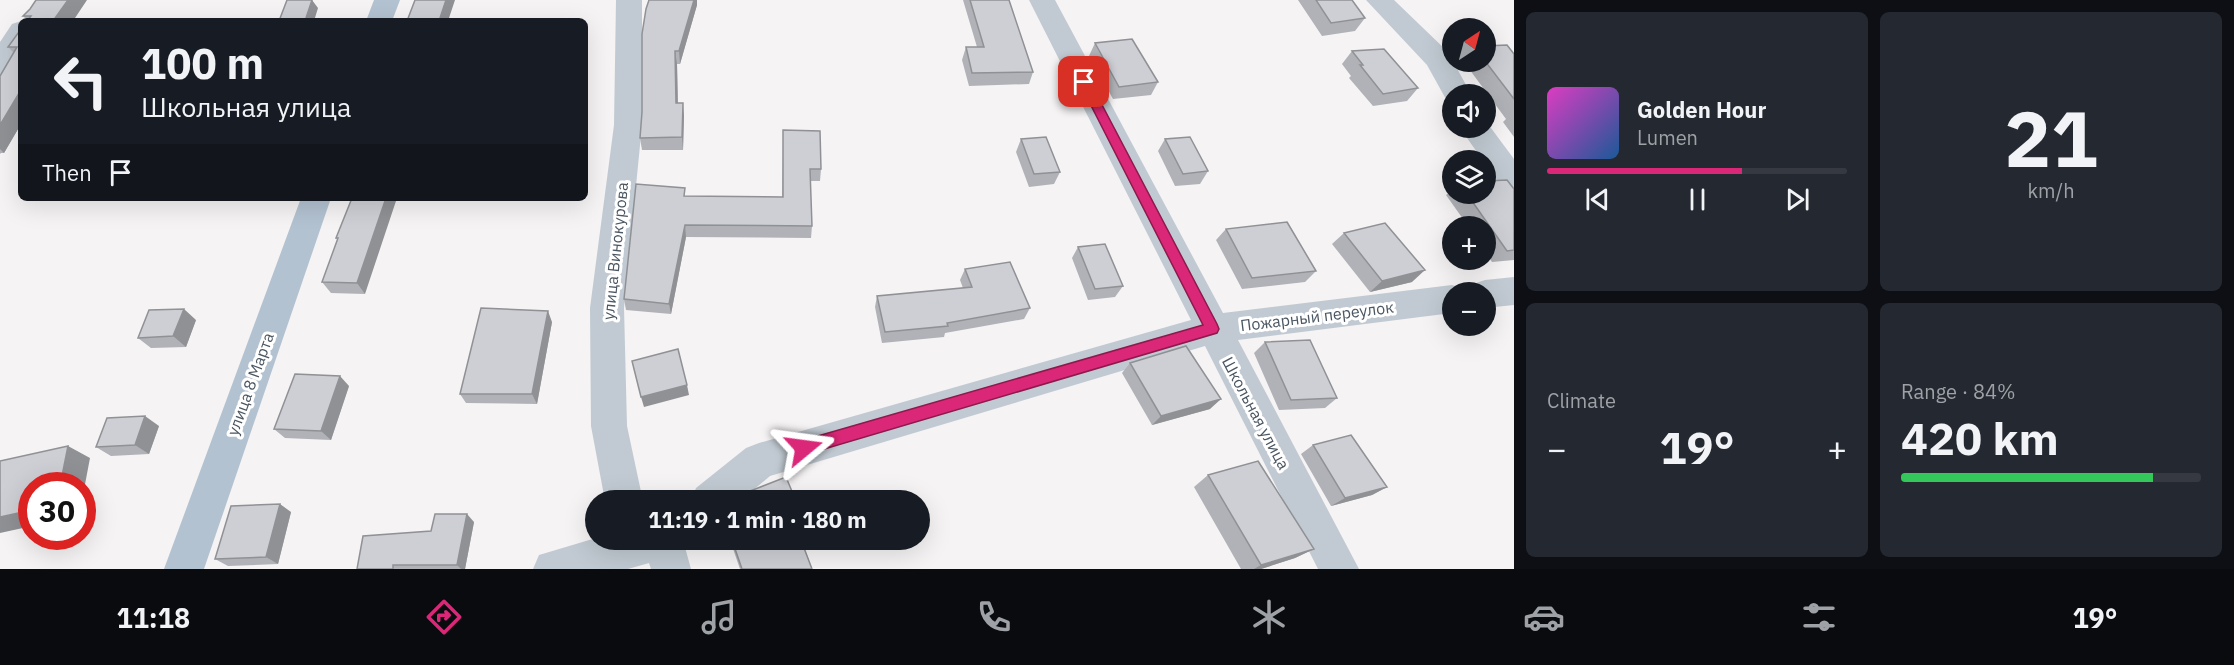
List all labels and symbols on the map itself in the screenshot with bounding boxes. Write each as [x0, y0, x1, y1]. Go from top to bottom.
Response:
north arrow [1442, 18, 1496, 72]
pin [1058, 56, 1109, 107]
street label: улица Винокурова [598, 181, 632, 321]
street label: Пожарный переулок [1239, 297, 1395, 335]
street label: улица 8 Марта [222, 329, 278, 438]
street label: Школьная улица [1218, 353, 1294, 473]
position arrow [772, 416, 836, 480]
speed limit sign: 30 [18, 472, 96, 550]

